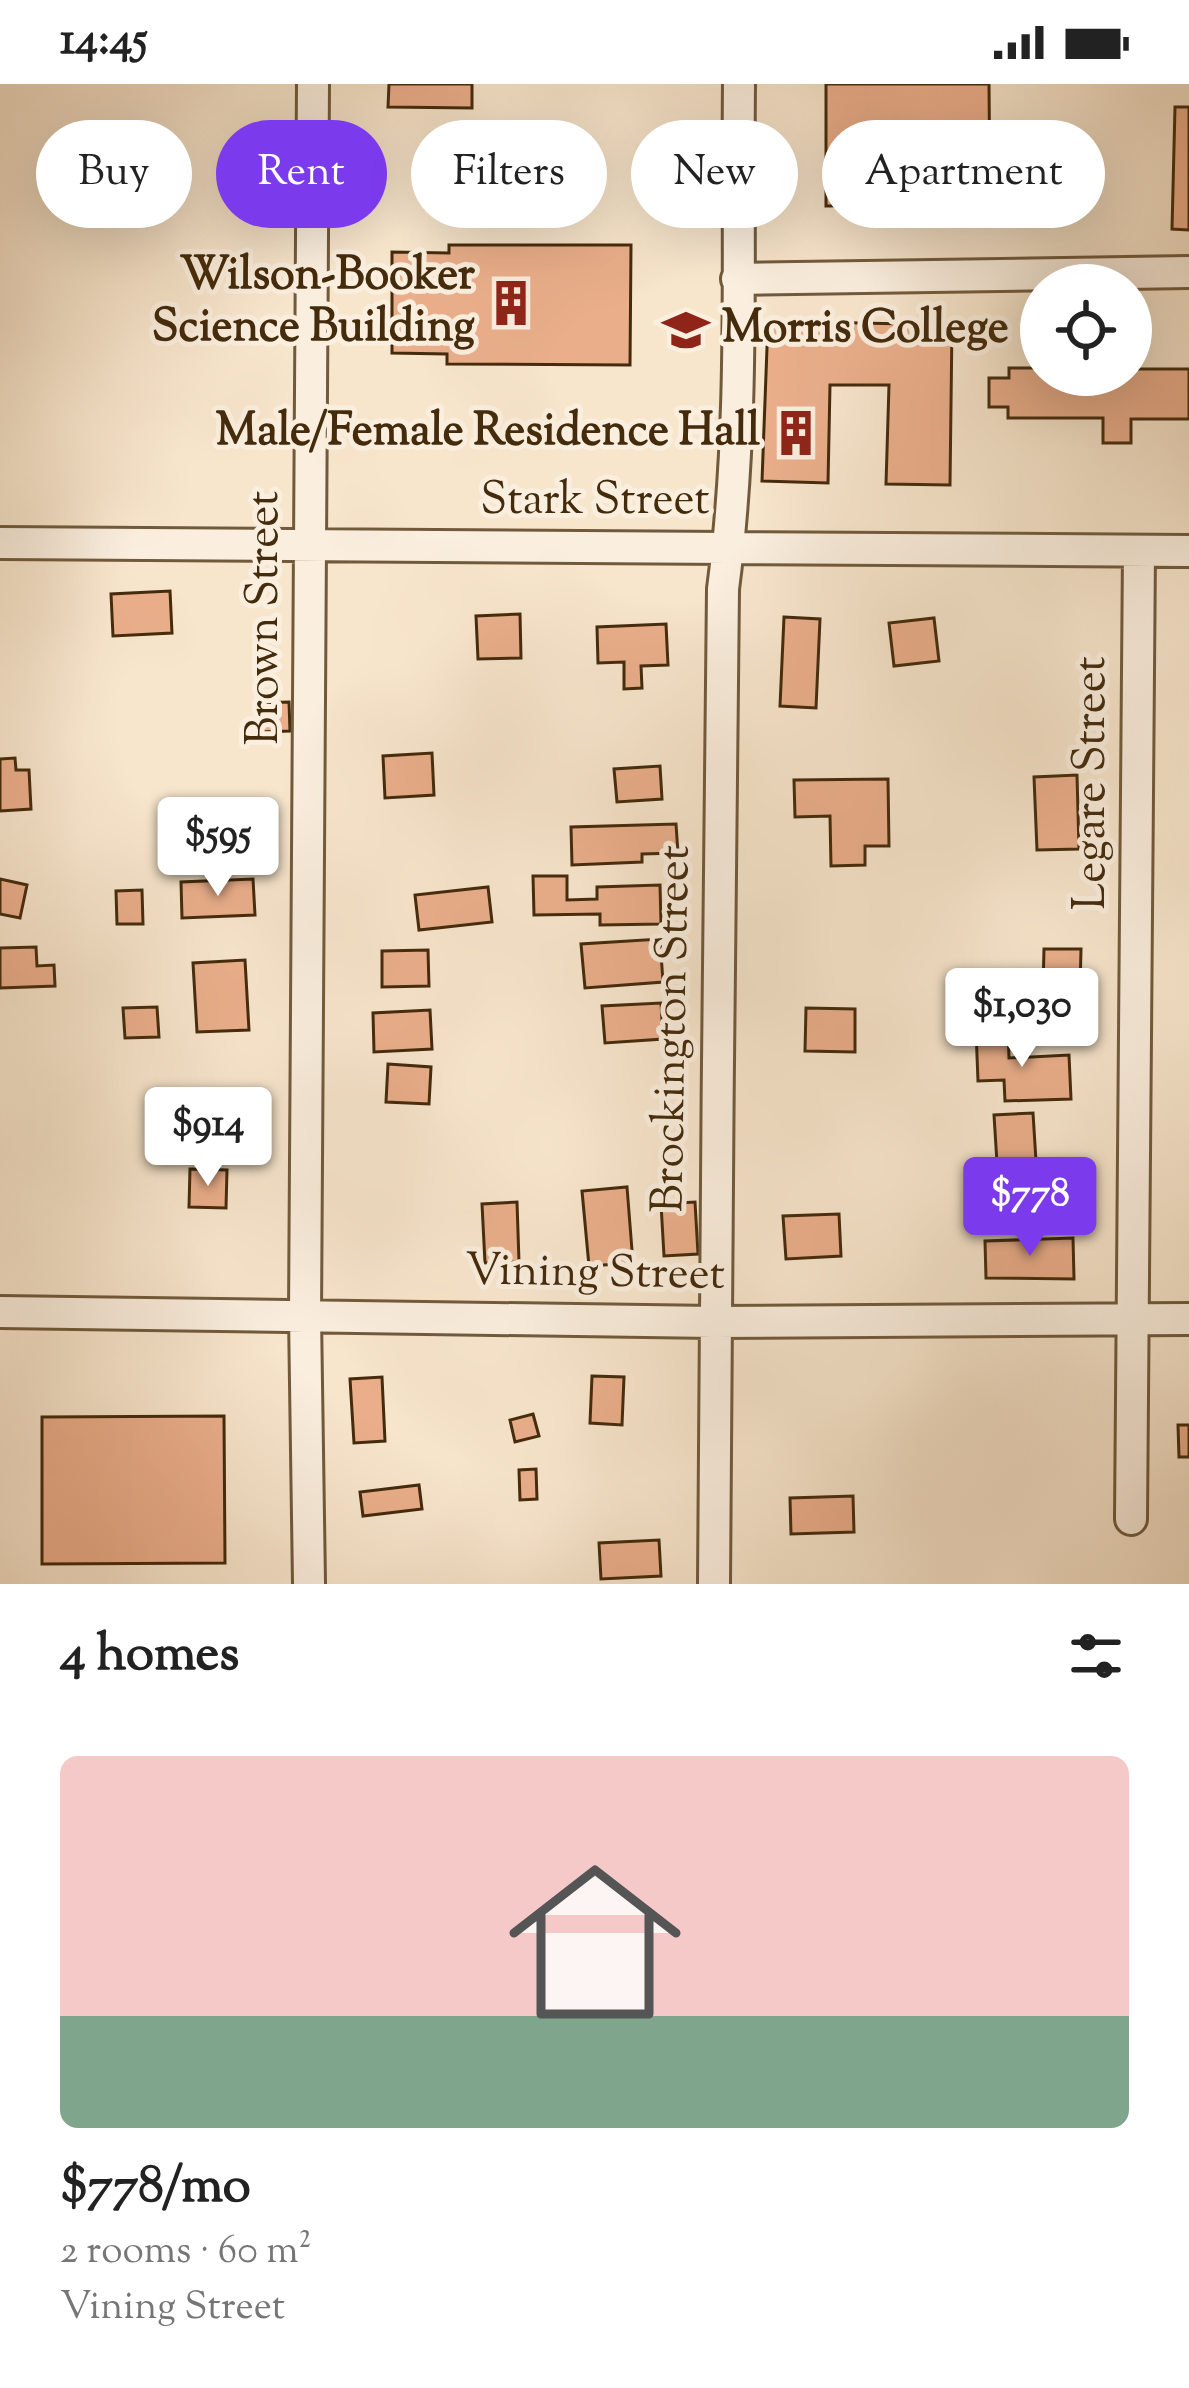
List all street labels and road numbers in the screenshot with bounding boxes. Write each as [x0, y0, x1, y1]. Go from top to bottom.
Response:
street label: Stark Street [480, 470, 710, 535]
street label: Brown Street [234, 491, 299, 745]
street label: Legare Street [1061, 656, 1126, 910]
street label: Brockington Street [638, 845, 710, 1213]
street label: Vining Street [465, 1240, 725, 1310]

